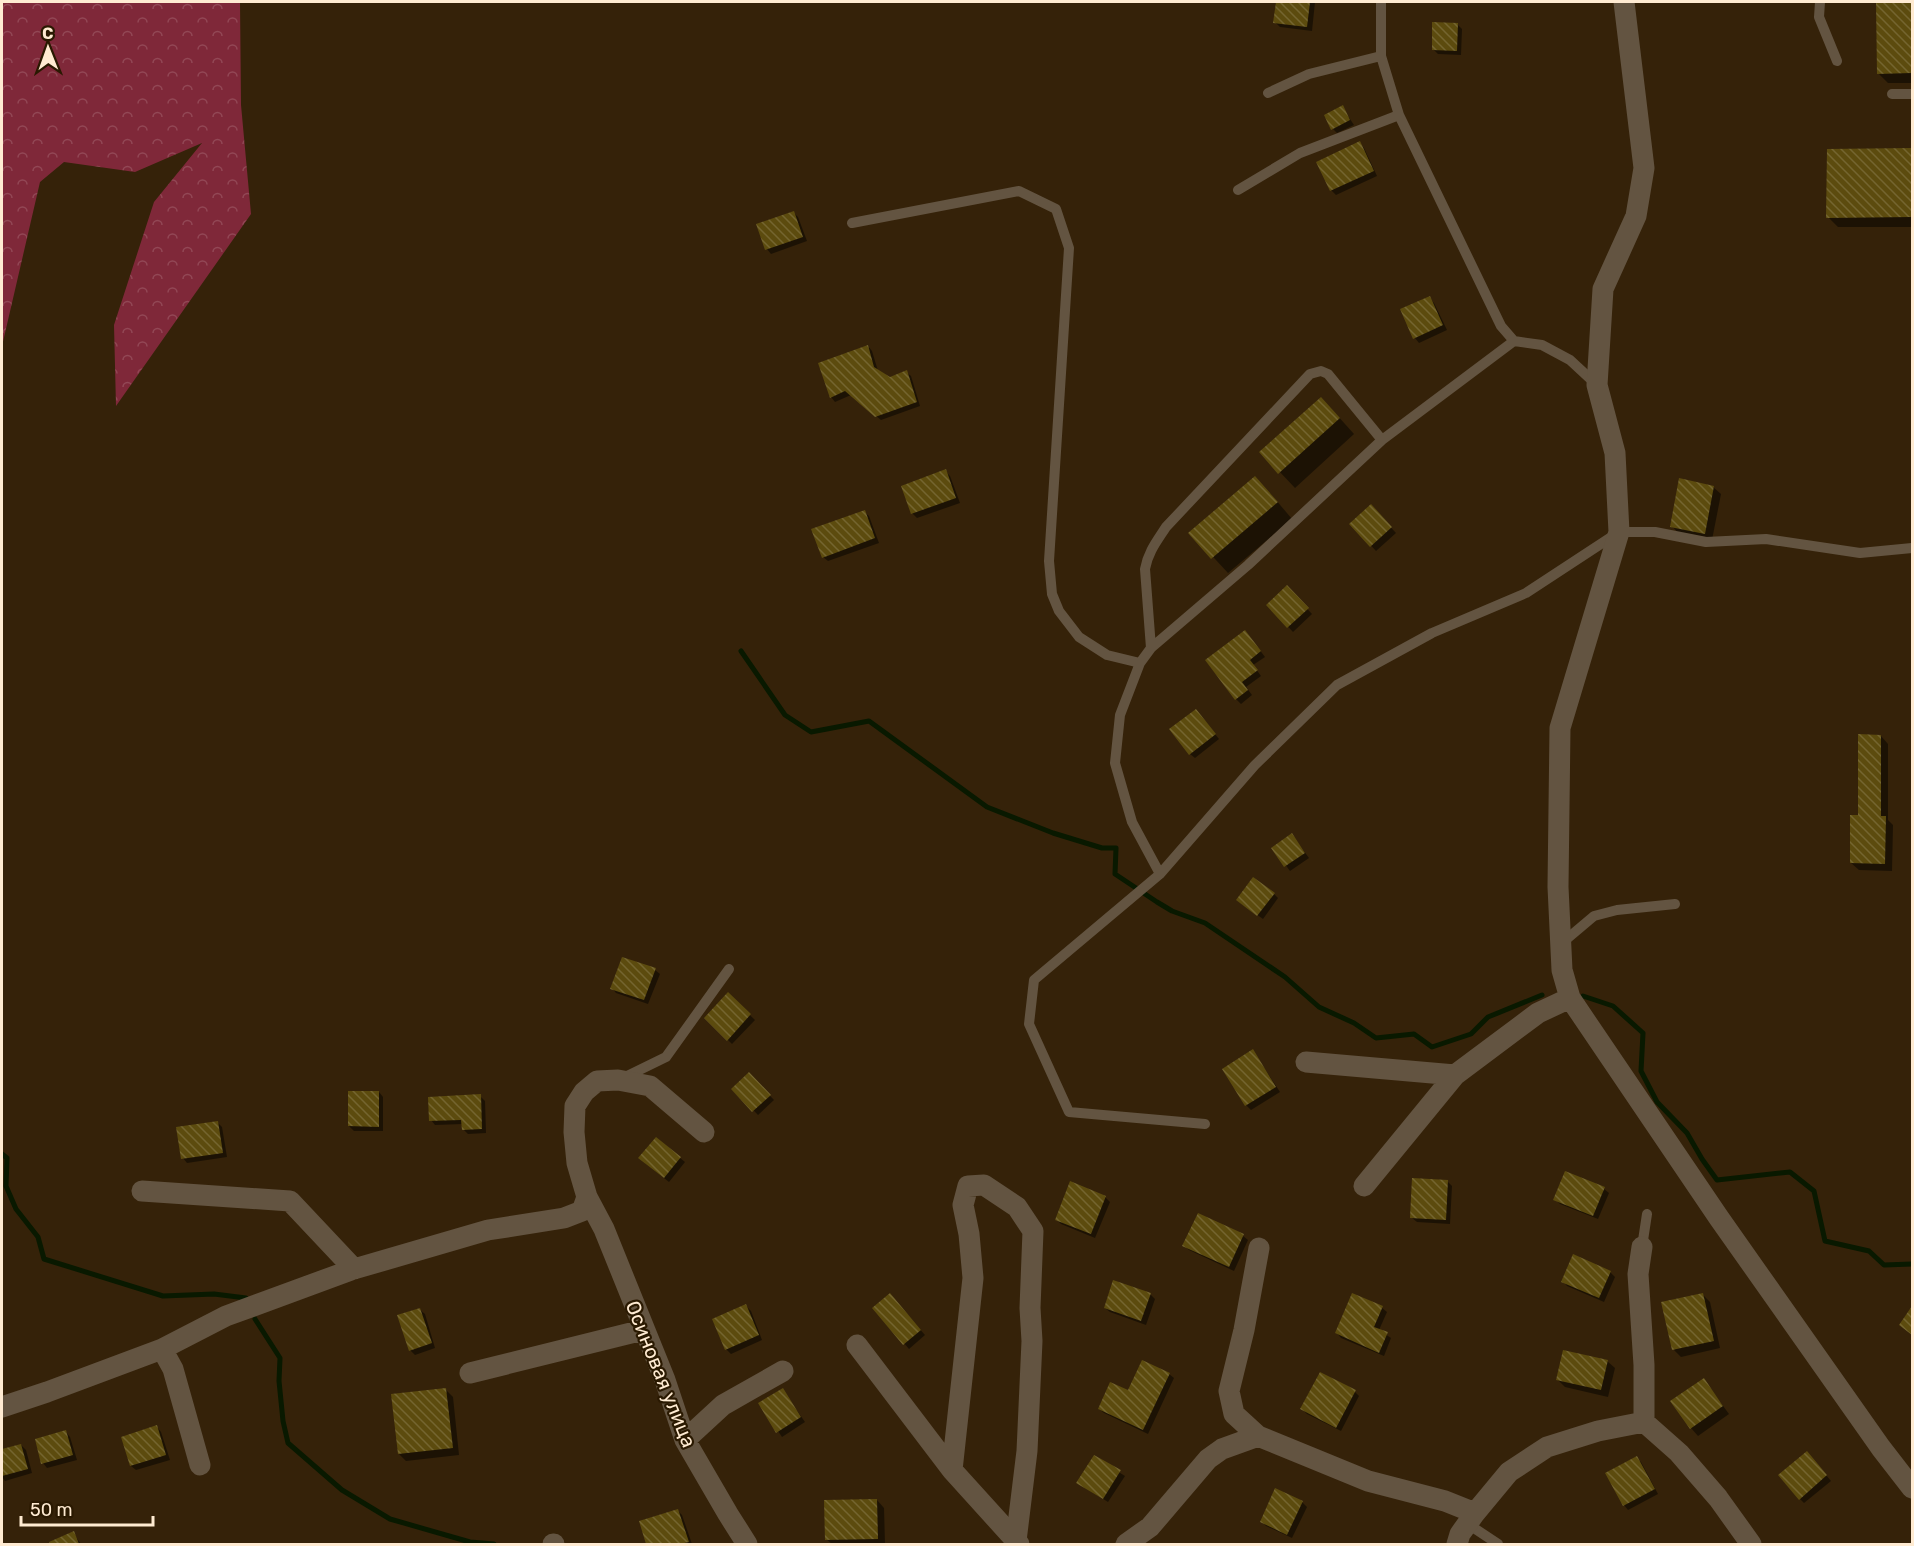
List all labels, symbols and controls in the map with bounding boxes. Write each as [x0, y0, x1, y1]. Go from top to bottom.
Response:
north arrow [18, 18, 78, 78]
text: С [42, 24, 54, 43]
street label: Осиновая улица [621, 1297, 701, 1451]
scale bar [21, 1489, 153, 1527]
text: 50 m [30, 1499, 73, 1521]

